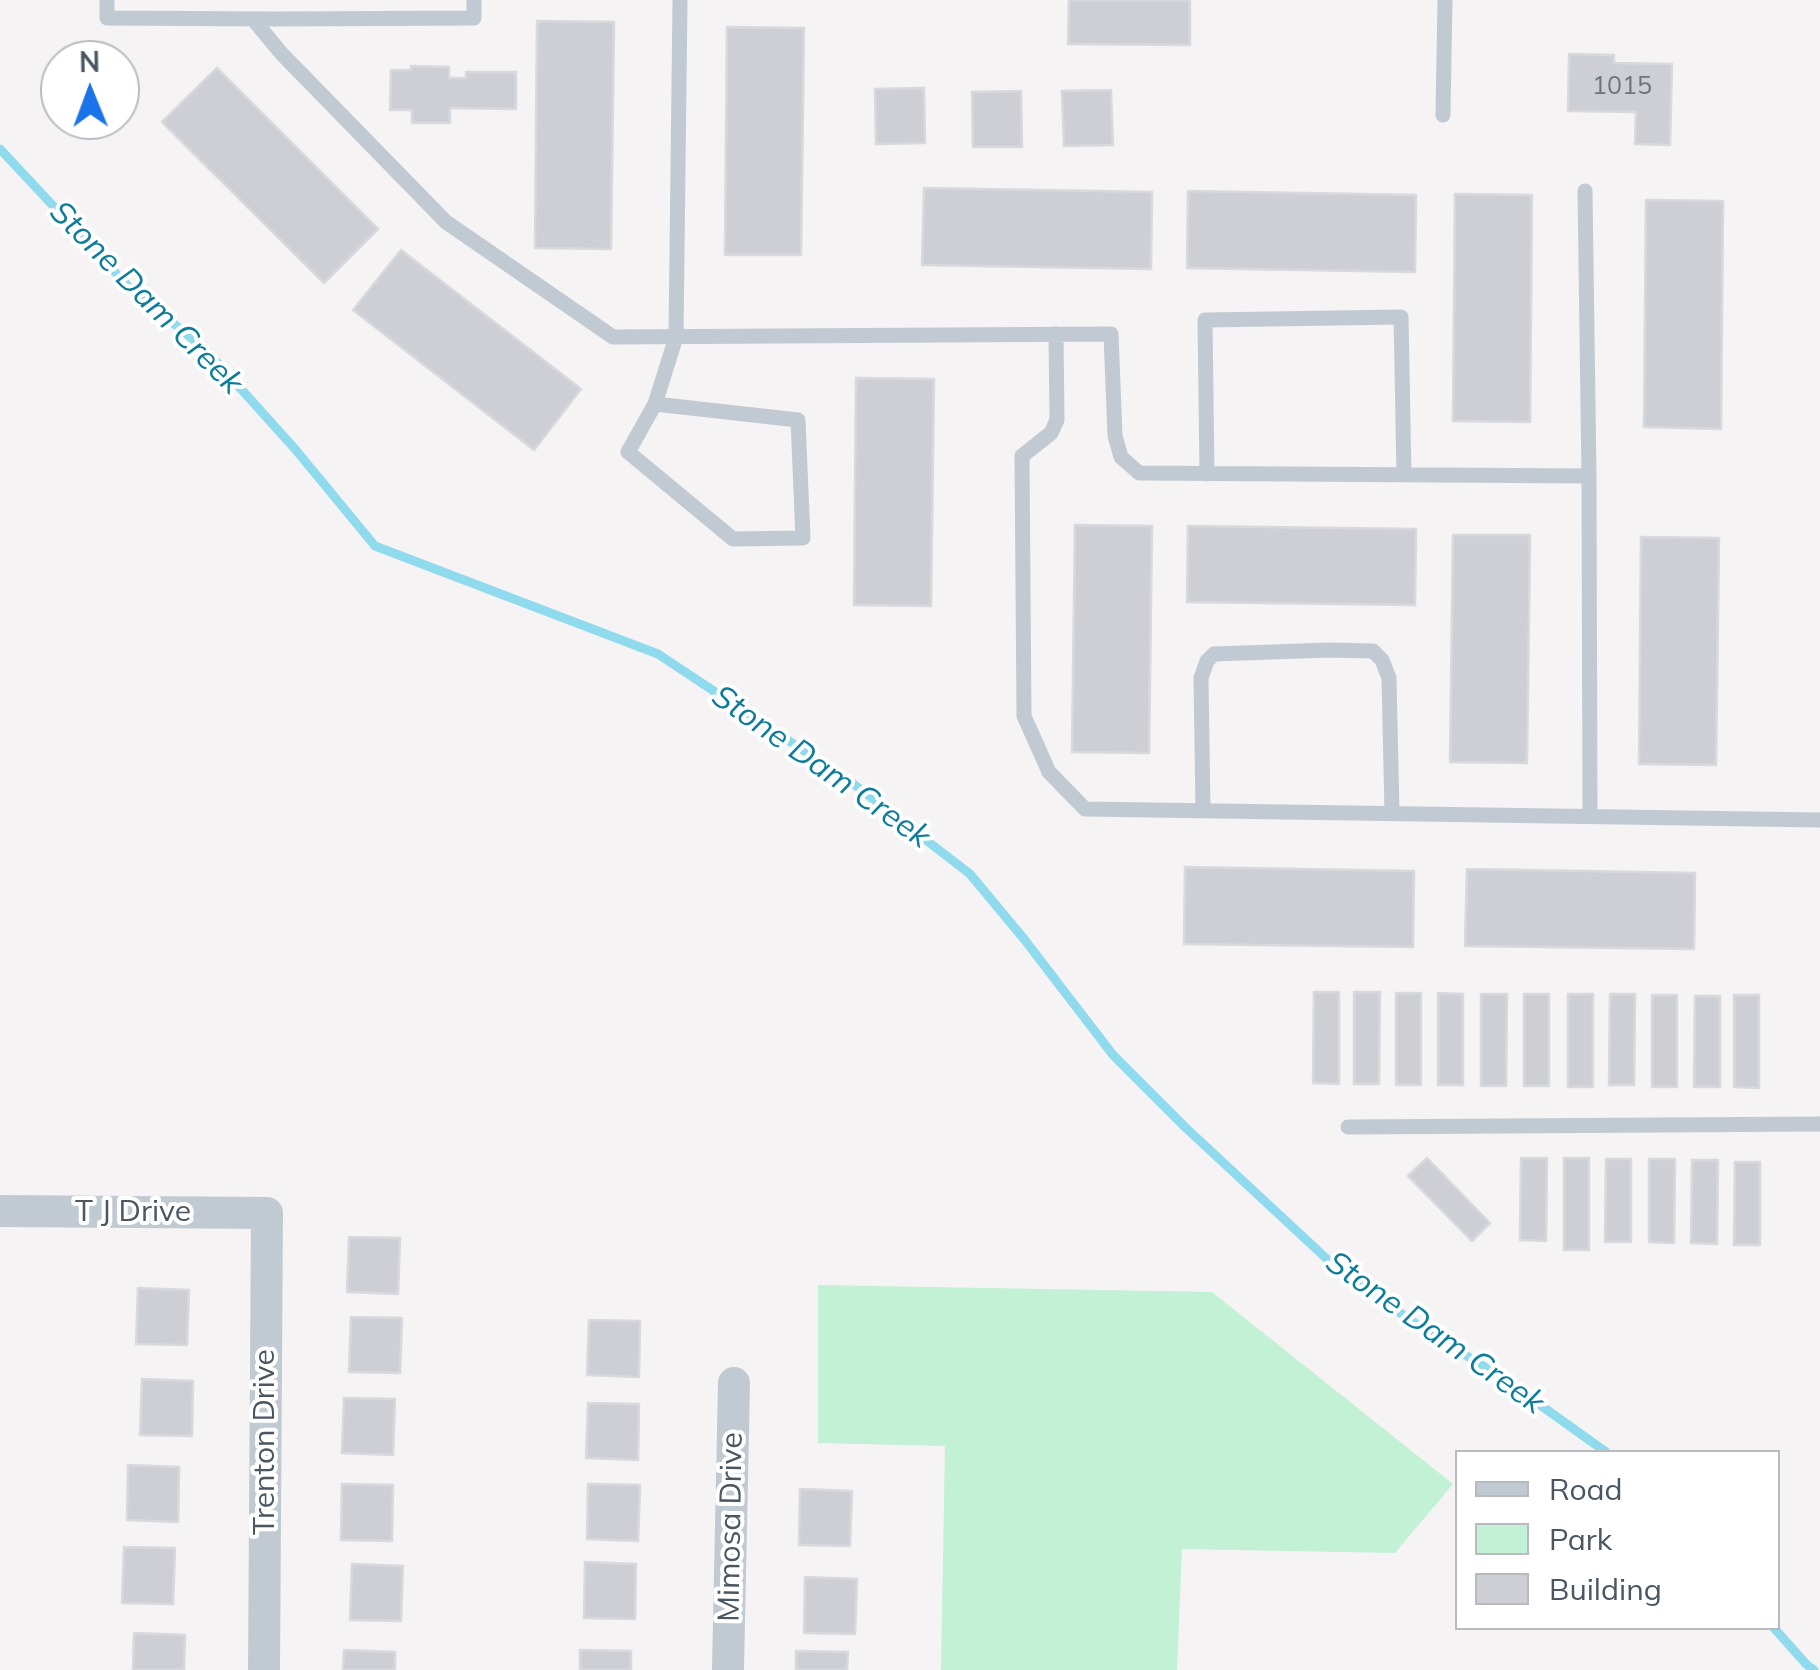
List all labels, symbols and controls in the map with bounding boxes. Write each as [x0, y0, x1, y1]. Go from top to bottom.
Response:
north arrow [40, 40, 140, 140]
text: N [79, 44, 100, 79]
house number: 1015 [1592, 71, 1652, 101]
water label: Stone Dam Creek [41, 193, 251, 403]
water label: Stone Dam Creek [704, 677, 938, 857]
street label: T J Drive [75, 1194, 191, 1230]
water label: Stone Dam Creek [1318, 1243, 1552, 1423]
street label: Trenton Drive [247, 1349, 283, 1535]
street label: Mimosa Drive [711, 1432, 751, 1622]
legend [1455, 1450, 1780, 1630]
text: Road [1549, 1470, 1623, 1508]
text: Park [1549, 1520, 1612, 1558]
text: Building [1549, 1570, 1662, 1608]

